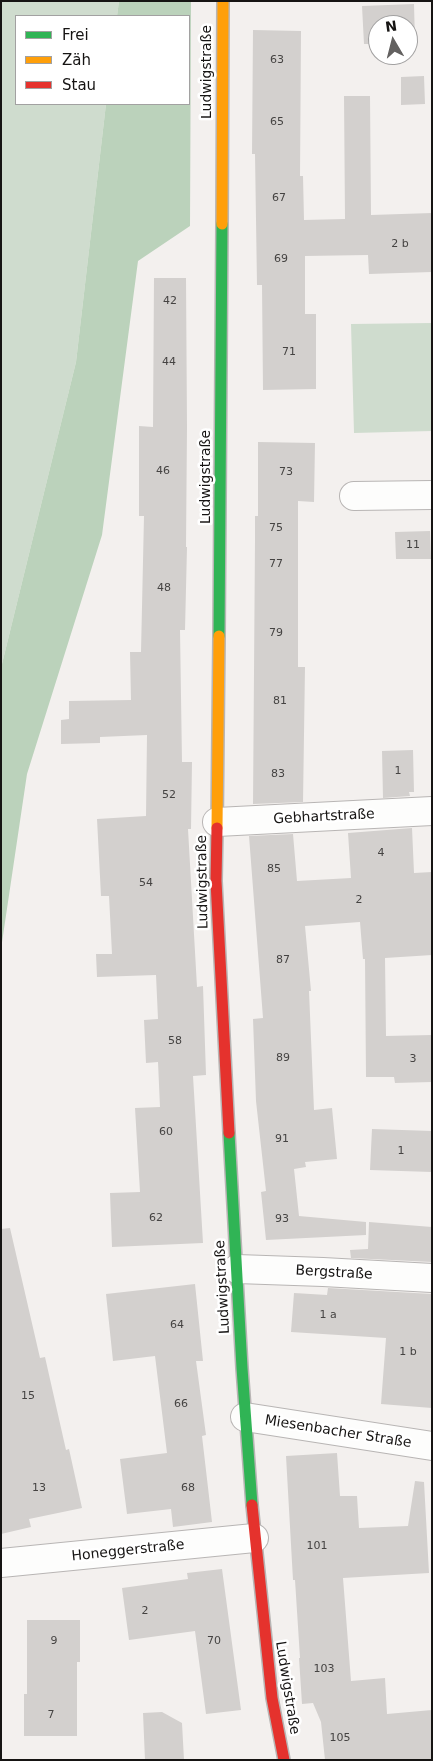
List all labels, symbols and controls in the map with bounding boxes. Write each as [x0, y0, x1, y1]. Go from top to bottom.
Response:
legend [15, 15, 190, 105]
north arrow [368, 15, 418, 65]
text: N [384, 17, 398, 35]
street label: Ludwigstraße [199, 25, 215, 119]
text: Frei [62, 26, 89, 44]
text: Zäh [62, 51, 91, 69]
house number: 63 [270, 53, 284, 67]
text: Stau [62, 76, 96, 94]
house number: 65 [270, 115, 284, 129]
house number: 67 [272, 191, 286, 205]
house number: 2 b [391, 237, 409, 251]
house number: 69 [274, 252, 288, 266]
house number: 42 [163, 294, 177, 308]
house number: 71 [282, 345, 296, 359]
house number: 44 [162, 355, 176, 369]
street label: Ludwigstraße [198, 430, 214, 524]
house number: 46 [156, 464, 170, 478]
house number: 73 [279, 465, 293, 479]
house number: 75 [269, 521, 283, 535]
house number: 11 [406, 538, 420, 552]
house number: 77 [269, 557, 283, 571]
house number: 48 [157, 581, 171, 595]
house number: 79 [269, 626, 283, 640]
house number: 81 [273, 694, 287, 708]
house number: 1 [395, 764, 401, 778]
house number: 83 [271, 767, 285, 781]
house number: 52 [162, 788, 176, 802]
street label: Gebhartstraße [273, 806, 375, 828]
street label: Ludwigstraße [194, 835, 212, 929]
house number: 4 [378, 846, 384, 860]
house number: 85 [267, 862, 281, 876]
house number: 54 [139, 876, 153, 890]
house number: 2 [356, 893, 362, 907]
house number: 87 [276, 953, 290, 967]
house number: 58 [168, 1034, 182, 1048]
house number: 89 [276, 1051, 290, 1065]
house number: 3 [410, 1052, 416, 1066]
house number: 60 [159, 1125, 173, 1139]
house number: 91 [275, 1132, 289, 1146]
house number: 1 [398, 1144, 404, 1158]
house number: 62 [149, 1211, 163, 1225]
house number: 93 [275, 1212, 289, 1226]
street label: Ludwigstraße [212, 1240, 234, 1334]
street label: Bergstraße [295, 1263, 373, 1283]
house number: 1 a [319, 1308, 337, 1322]
house number: 64 [170, 1318, 184, 1332]
house number: 1 b [399, 1345, 417, 1359]
house number: 15 [21, 1389, 35, 1403]
house number: 66 [174, 1397, 188, 1411]
street label: Miesenbacher Straße [263, 1412, 413, 1452]
house number: 13 [32, 1481, 46, 1495]
house number: 68 [181, 1481, 195, 1495]
street label: Honeggerstraße [71, 1537, 185, 1565]
house number: 101 [307, 1539, 327, 1553]
house number: 2 [142, 1604, 148, 1618]
house number: 9 [51, 1634, 57, 1648]
house number: 70 [207, 1634, 221, 1648]
street label: Ludwigstraße [271, 1640, 303, 1736]
house number: 103 [314, 1662, 334, 1676]
house number: 7 [48, 1708, 54, 1722]
house number: 105 [330, 1731, 350, 1745]

